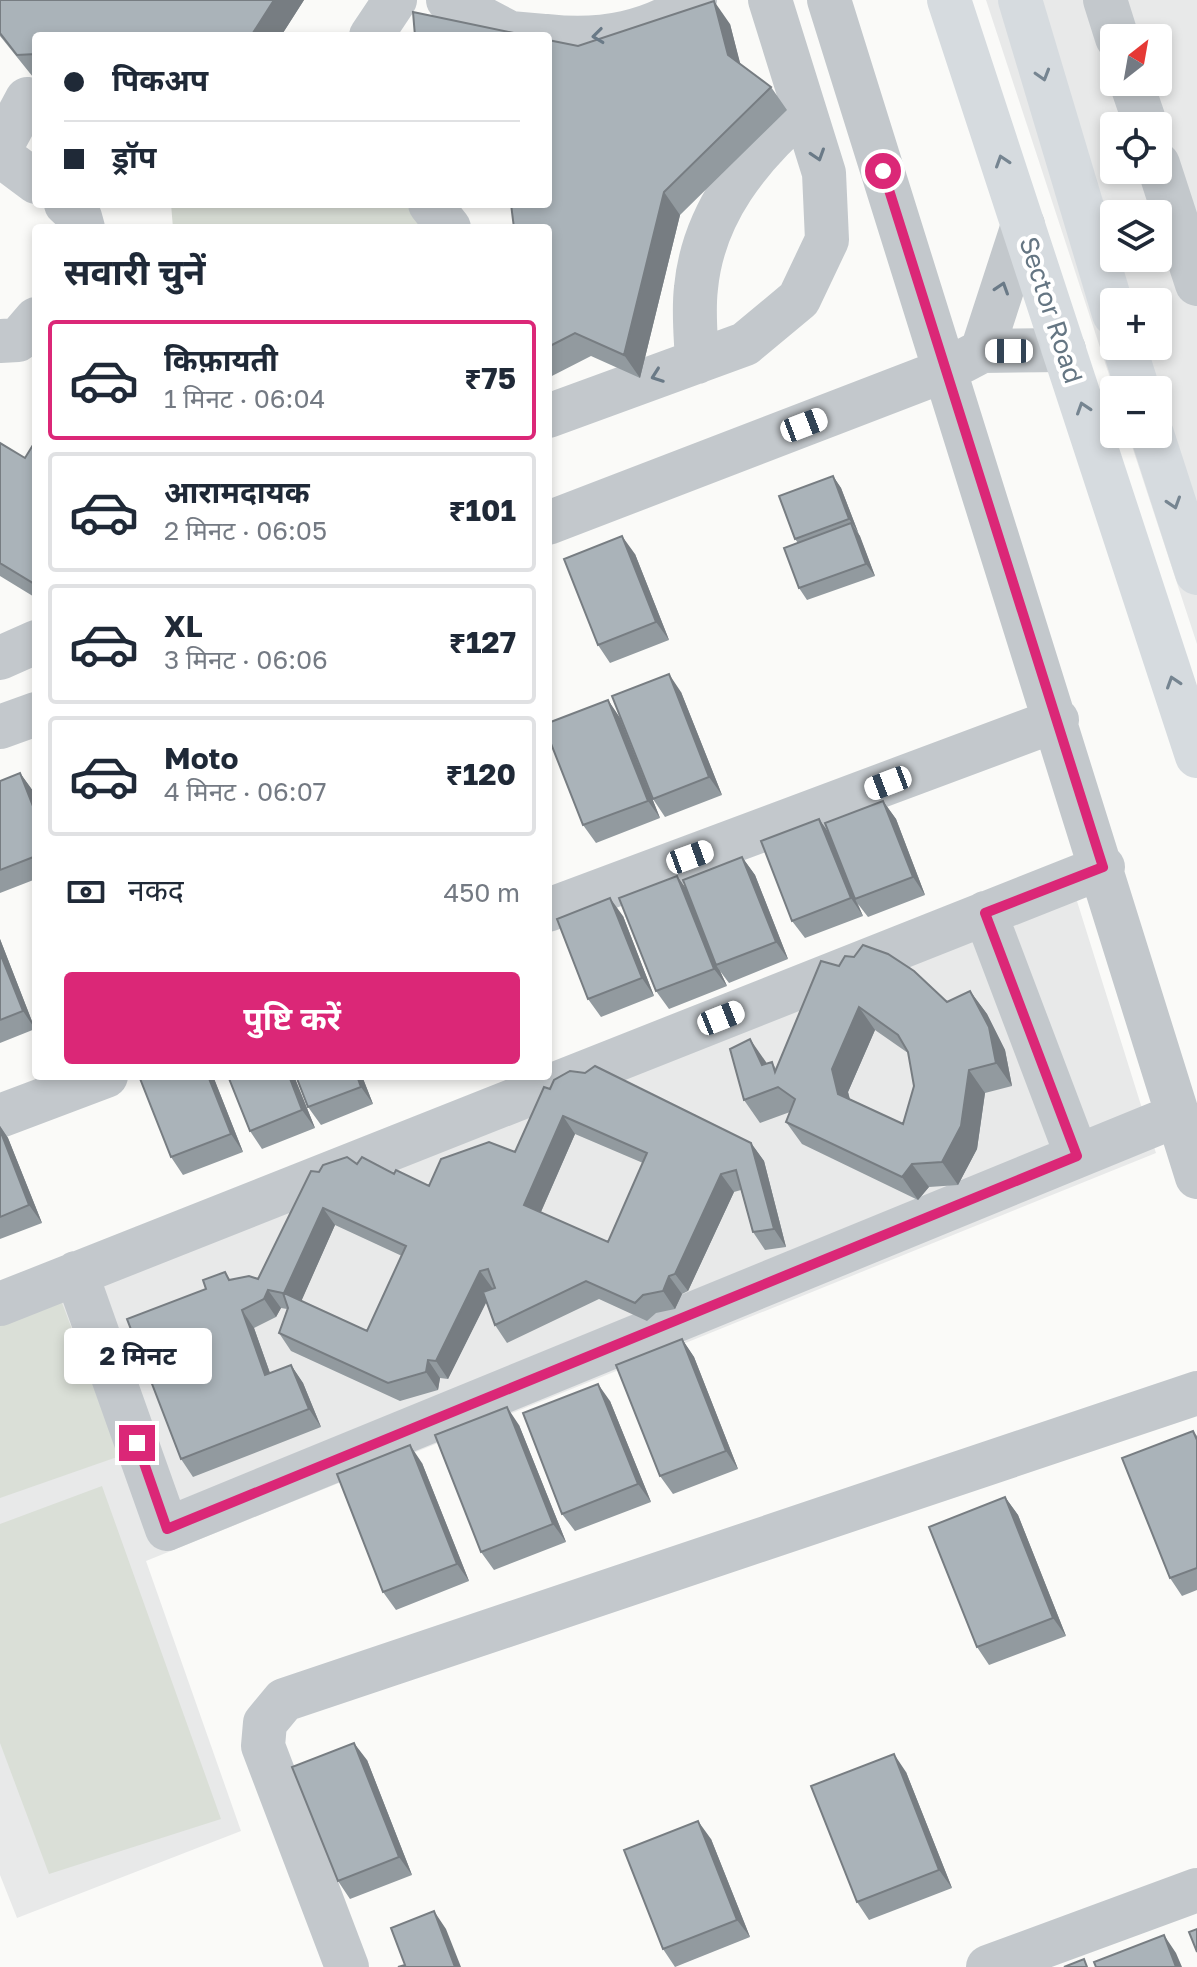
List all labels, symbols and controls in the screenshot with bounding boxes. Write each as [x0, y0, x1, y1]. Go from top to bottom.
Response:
north arrow [1100, 24, 1172, 96]
map controls [1100, 24, 1172, 448]
one-way arrow [591, 27, 604, 44]
text: पिकअप [112, 62, 208, 98]
one-way arrow [1034, 67, 1050, 81]
button: locate [1100, 112, 1172, 184]
text: ड्रॉप [112, 139, 156, 175]
one-way arrow [809, 147, 825, 161]
route start [865, 153, 901, 189]
one-way arrow [995, 155, 1011, 168]
button: layers [1100, 200, 1172, 272]
street label: Sector Road [1013, 233, 1090, 387]
text: सवारी चुनें [64, 250, 205, 293]
one-way arrow [993, 282, 1009, 296]
button: + [1100, 288, 1172, 360]
car [985, 339, 1033, 363]
text: किफ़ायती [164, 342, 278, 378]
icon: car [68, 344, 140, 416]
text: ₹75 [464, 360, 516, 396]
one-way arrow [651, 366, 665, 383]
button: − [1100, 376, 1172, 448]
text: 1 मिनट · 06:04 [164, 383, 325, 414]
one-way arrow [1076, 402, 1092, 415]
car [777, 405, 831, 445]
text: आरामदायक [164, 474, 310, 510]
icon: car [68, 476, 140, 548]
text: ₹101 [448, 492, 516, 528]
one-way arrow [1165, 496, 1181, 510]
text: 2 मिनट · 06:05 [164, 515, 327, 546]
icon: car [68, 608, 140, 680]
text: XL [164, 608, 203, 644]
text: ₹127 [449, 624, 516, 660]
text: 3 मिनट · 06:06 [164, 644, 328, 675]
one-way arrow [1166, 675, 1182, 689]
icon: car [68, 740, 140, 812]
text: Moto [164, 740, 239, 776]
text: ₹120 [446, 756, 516, 792]
car [861, 763, 915, 803]
text: 4 मिनट · 06:07 [164, 776, 327, 807]
car [663, 838, 717, 876]
icon: cash [64, 870, 108, 914]
text: नकद [128, 872, 184, 908]
text: 450 m [443, 877, 520, 908]
button: पुष्टि करें [64, 972, 520, 1064]
car [694, 998, 748, 1038]
callout: 2 मिनट [63, 1327, 211, 1383]
text: 2 मिनट [100, 1340, 176, 1371]
route end [119, 1425, 155, 1461]

